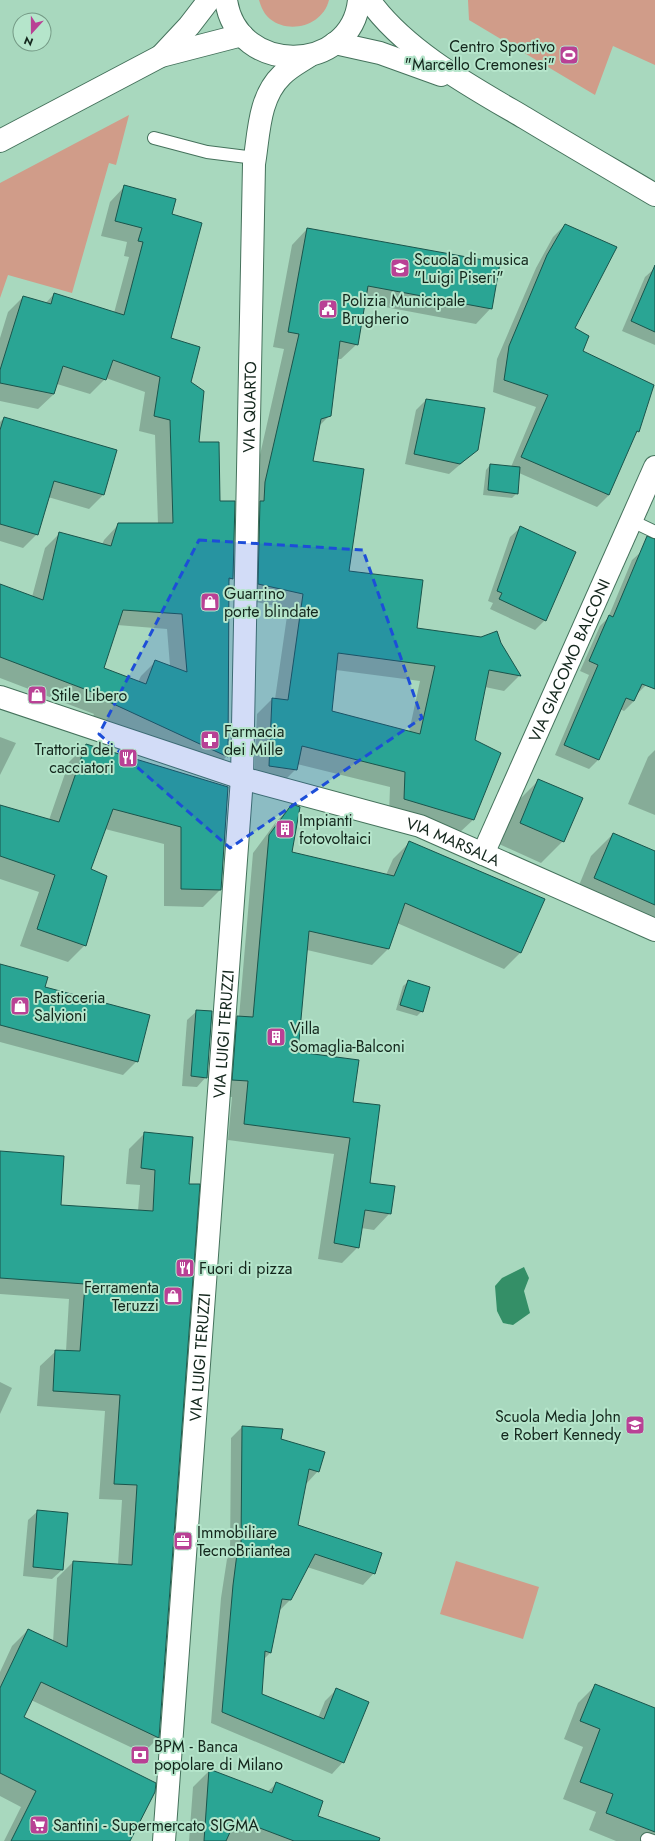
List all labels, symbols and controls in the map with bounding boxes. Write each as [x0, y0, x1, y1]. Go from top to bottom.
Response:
north arrow [12, 12, 52, 52]
text: N [21, 32, 35, 50]
place label: Centro Sportivo "Marcello Cremonesi" [405, 35, 555, 76]
sports icon: Centro Sportivo "Marcello Cremonesi" [558, 44, 580, 66]
place label: Scuola di musica "Luigi Piseri" [414, 248, 529, 289]
school or university icon: Scuola di musica "Luigi Piseri" [389, 257, 411, 279]
place label: Polizia Municipale Brugherio [342, 289, 465, 330]
public building icon: Polizia Municipale Brugherio [317, 298, 339, 320]
street label: VIA QUARTO [237, 361, 262, 453]
street label: VIA GIACOMO BALCONI [523, 575, 616, 746]
place label: Guarrino porte blindate [224, 582, 318, 623]
shop icon: Guarrino porte blindate [199, 591, 221, 613]
shop icon: Stile Libero [26, 684, 48, 706]
place label: Stile Libero [51, 684, 127, 707]
place label: Farmacia dei Mille [224, 720, 284, 761]
pharmacy icon: Farmacia dei Mille [199, 729, 221, 751]
place label: Trattoria dei cacciatori [35, 738, 114, 779]
restaurant icon: Trattoria dei cacciatori [117, 747, 139, 769]
place label: Impianti fotovoltaici [299, 809, 371, 850]
street label: VIA MARSALA [404, 812, 504, 872]
building icon: Impianti fotovoltaici [274, 818, 296, 840]
street label: VIA LUIGI TERUZZI [208, 969, 240, 1099]
place label: Pasticceria Salvioni [34, 986, 105, 1027]
shop icon: Pasticceria Salvioni [9, 995, 31, 1017]
place label: Villa Somaglia-Balconi [290, 1017, 405, 1058]
building icon: Villa Somaglia-Balconi [265, 1026, 287, 1048]
restaurant icon: Fuori di pizza [174, 1257, 196, 1279]
place label: Fuori di pizza [199, 1257, 293, 1280]
place label: Ferramenta Teruzzi [84, 1276, 159, 1317]
shop icon: Ferramenta Teruzzi [162, 1285, 184, 1307]
street label: VIA LUIGI TERUZZI [184, 1292, 216, 1422]
place label: Scuola Media John e Robert Kennedy [495, 1405, 622, 1446]
school or university icon: Scuola Media John e Robert Kennedy [624, 1414, 646, 1436]
place label: Immobiliare TecnoBriantea [197, 1521, 290, 1562]
office icon: Immobiliare TecnoBriantea [172, 1530, 194, 1552]
place label: BPM - Banca popolare di Milano [154, 1735, 283, 1776]
bank icon: BPM - Banca popolare di Milano [129, 1744, 151, 1766]
supermarket icon: Santini - Supermercato SIGMA [28, 1814, 50, 1836]
place label: Santini - Supermercato SIGMA [53, 1814, 259, 1837]

